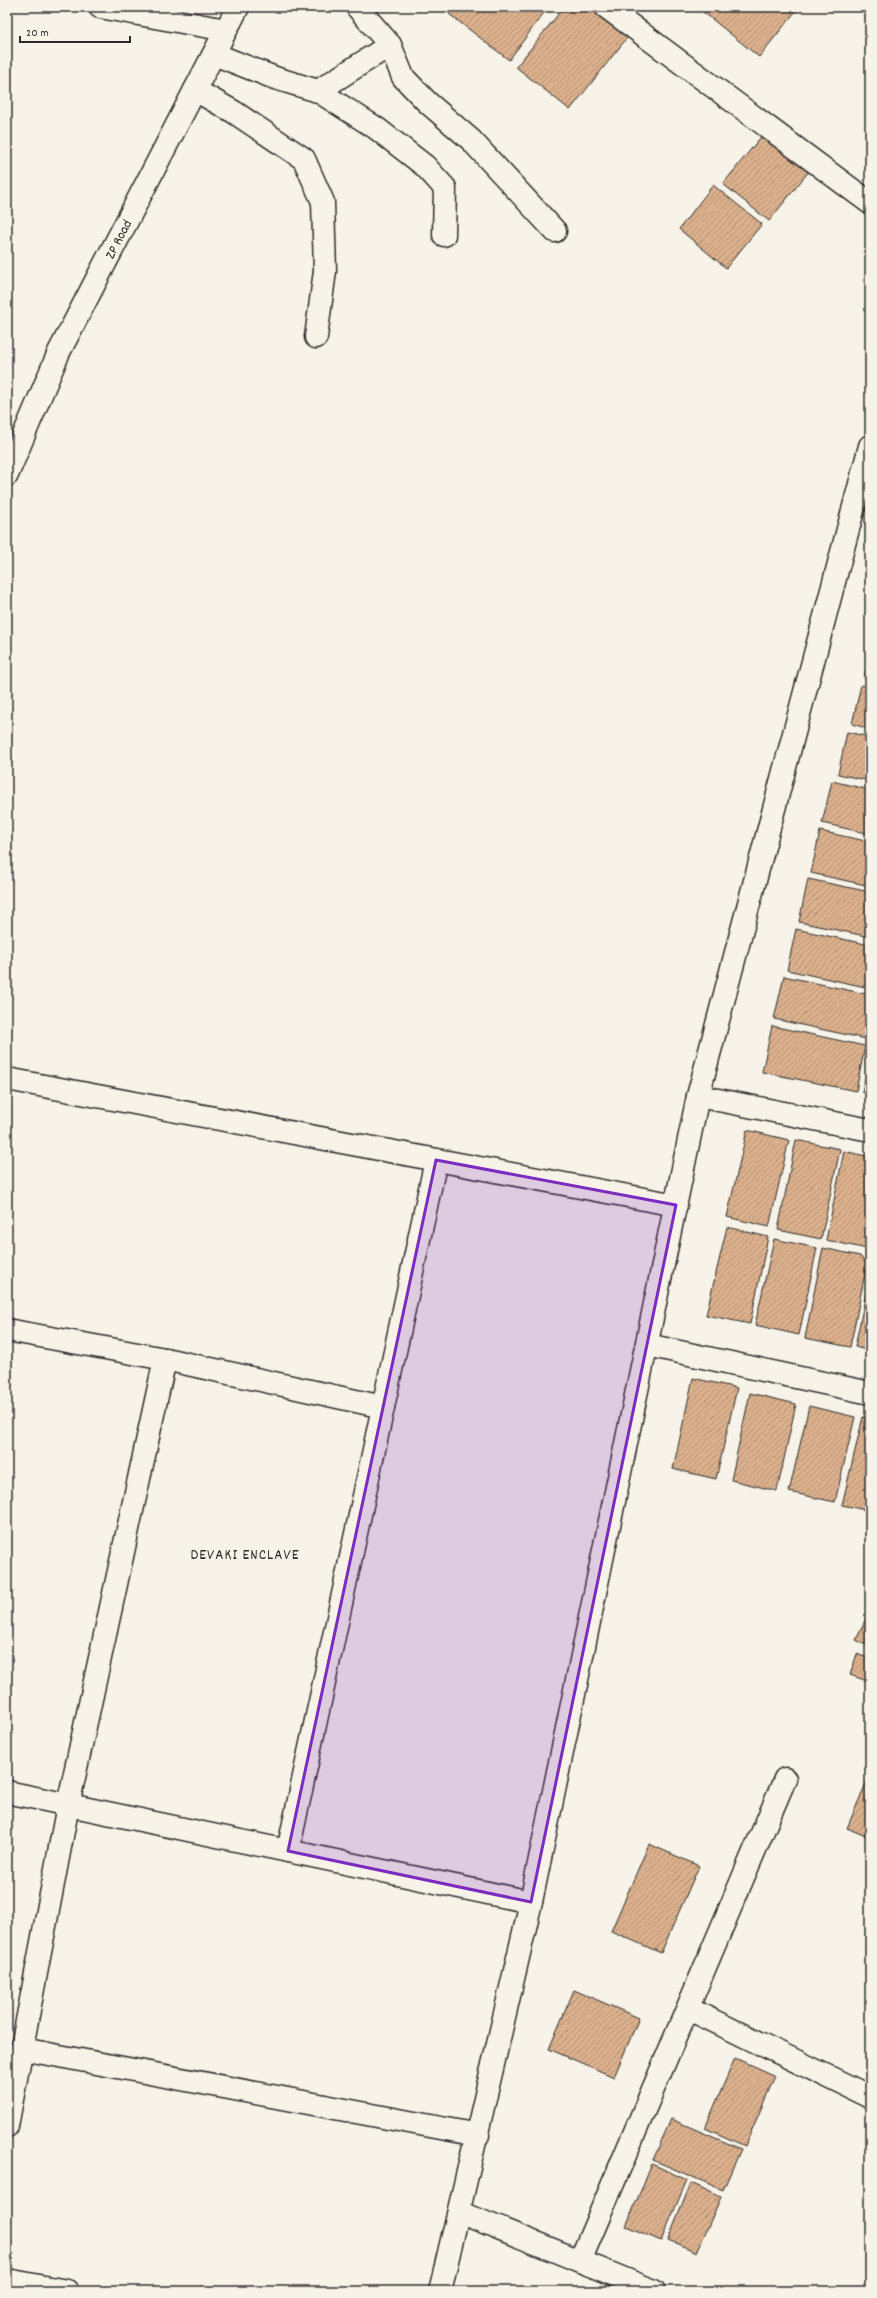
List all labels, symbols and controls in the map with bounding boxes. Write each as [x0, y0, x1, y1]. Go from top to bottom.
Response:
scale bar [20, 18, 130, 44]
text: 20 m [26, 25, 49, 42]
street label: ZP Road [101, 217, 138, 263]
district label: DEVAKI ENCLAVE [191, 1545, 299, 1567]

